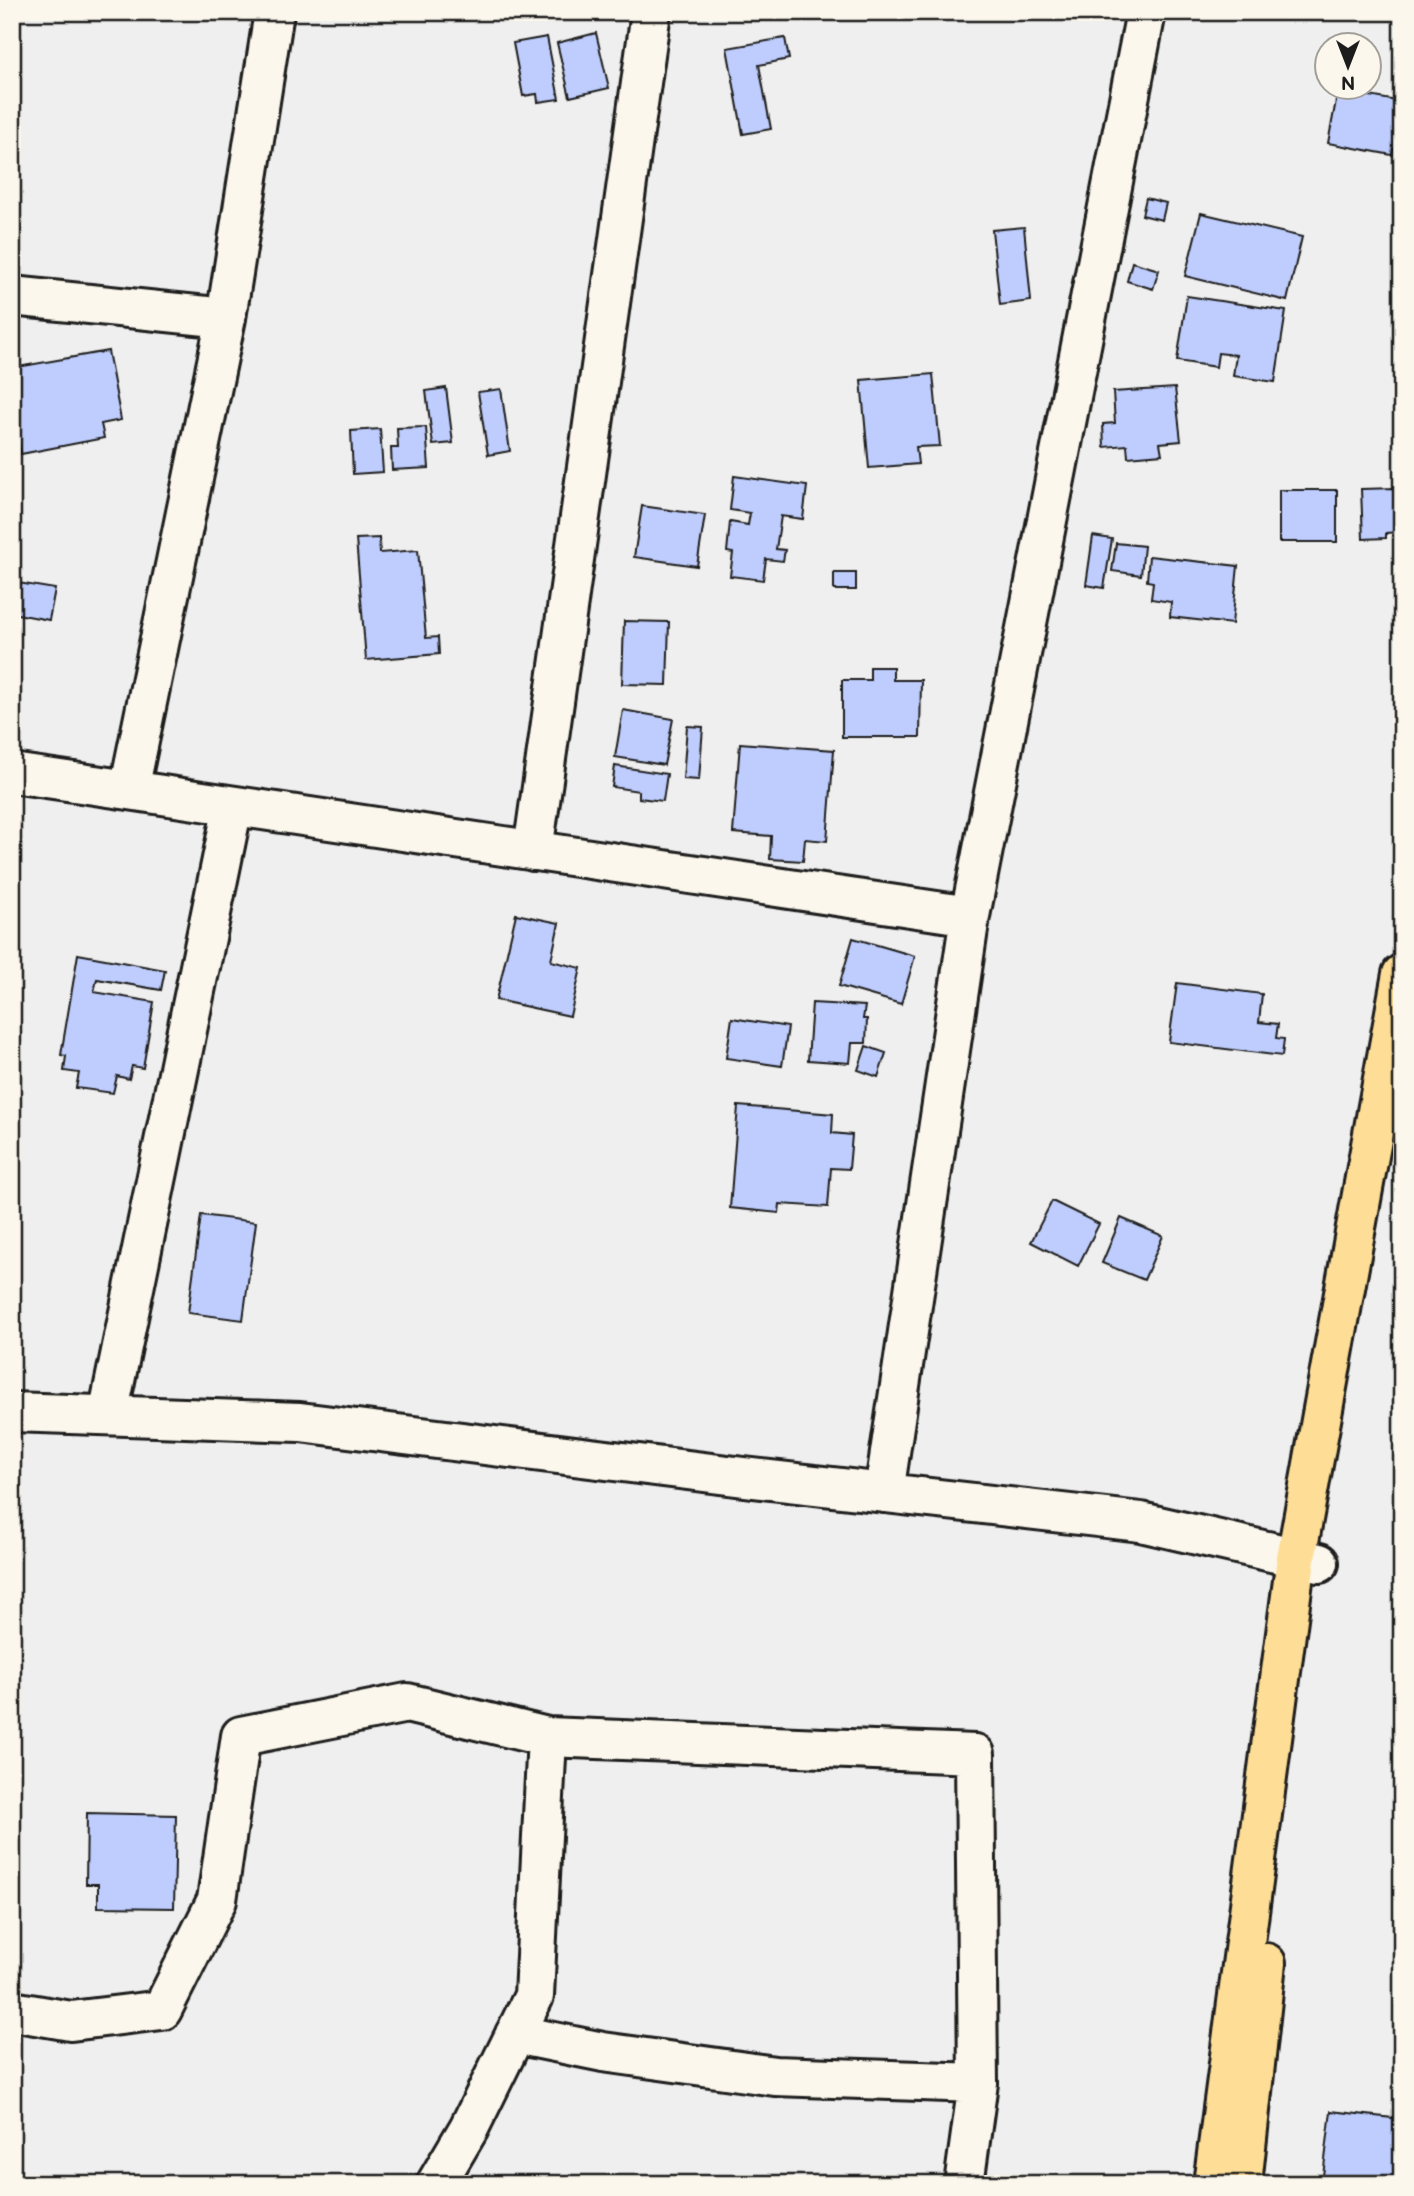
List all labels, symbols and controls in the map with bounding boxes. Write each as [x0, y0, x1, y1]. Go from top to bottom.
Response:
north arrow [1312, 32, 1382, 102]
text: N [1341, 70, 1355, 93]

